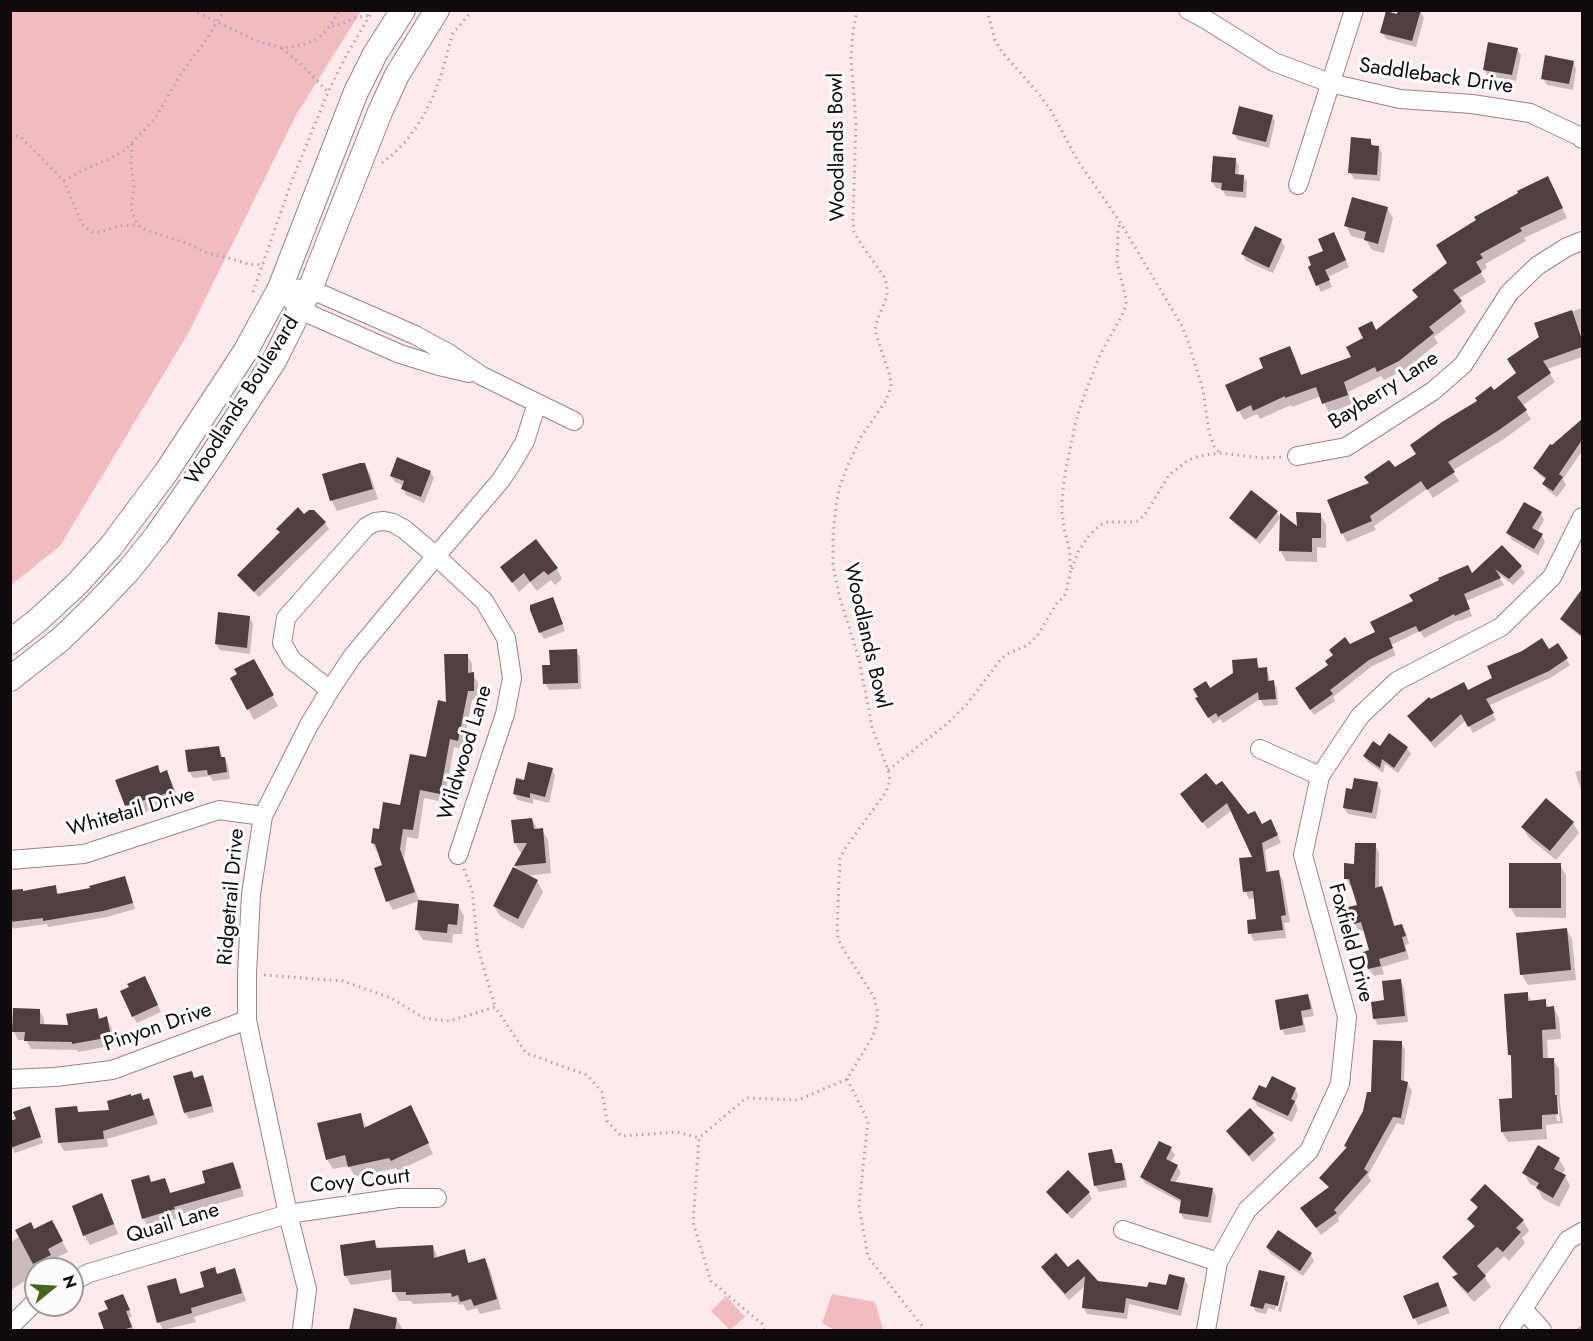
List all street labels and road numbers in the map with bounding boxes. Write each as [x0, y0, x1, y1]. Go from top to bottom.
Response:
street label: Saddleback Drive [1357, 54, 1515, 100]
street label: Woodlands Bowl [824, 72, 852, 222]
street label: Woodlands Boulevard [181, 312, 305, 490]
street label: Bayberry Lane [1324, 346, 1444, 436]
street label: Woodlands Bowl [837, 561, 895, 711]
street label: Wildwood Lane [434, 683, 498, 823]
street label: Whitetail Drive [64, 783, 198, 843]
street label: Ridgetrail Drive [213, 827, 251, 967]
street label: Foxfield Drive [1322, 881, 1378, 1005]
street label: Pinyon Drive [101, 998, 215, 1058]
street label: Covy Court [309, 1164, 411, 1200]
street label: Quail Lane [124, 1198, 222, 1250]

